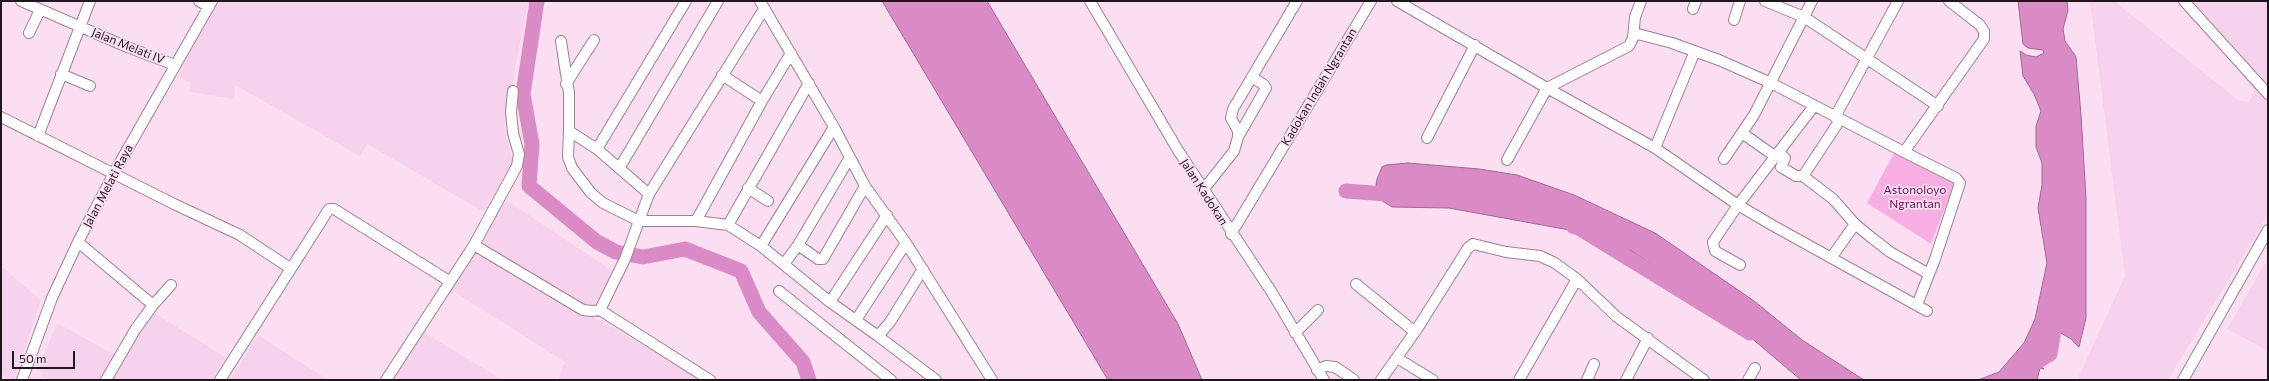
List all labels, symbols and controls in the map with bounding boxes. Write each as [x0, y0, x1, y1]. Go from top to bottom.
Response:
street label: Jalan Melati IV [89, 25, 167, 67]
street label: Kadokan Indah Ngrantan [1278, 26, 1360, 148]
street label: Jalan Melati Raya [80, 142, 136, 230]
street label: Jalan Kadokan [1177, 156, 1231, 228]
park label: Astonoloyo Ngrantan [1884, 183, 1946, 211]
scale bar [14, 343, 77, 369]
text: 50 m [19, 351, 47, 365]

